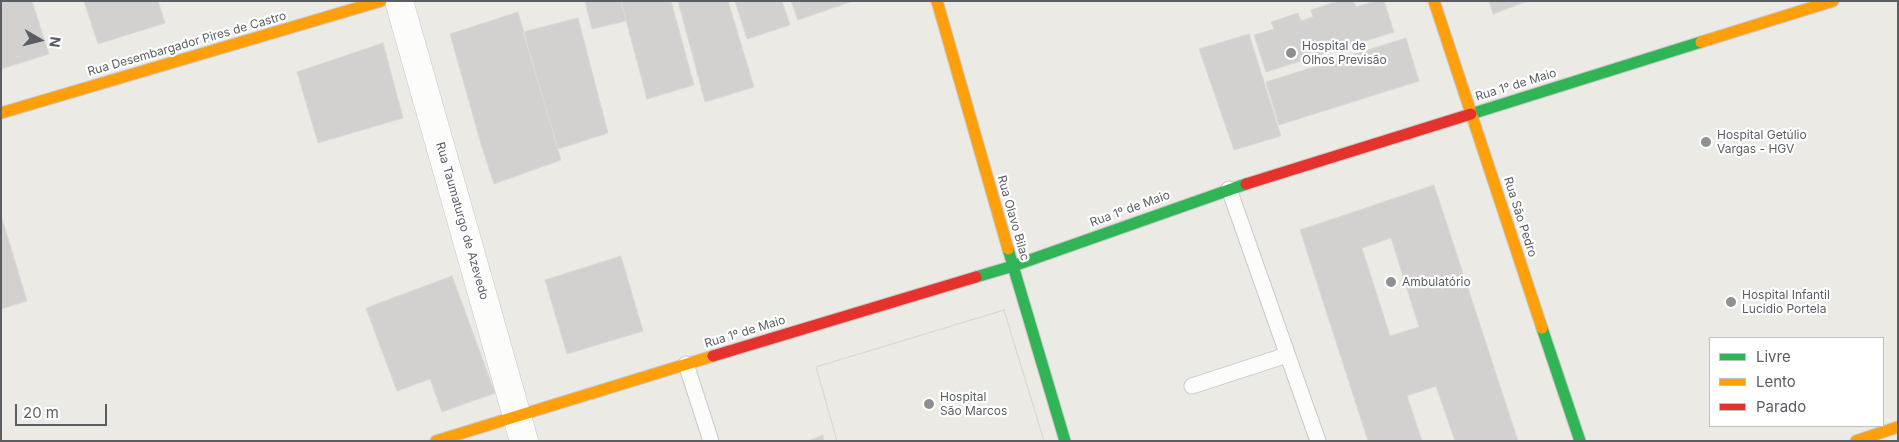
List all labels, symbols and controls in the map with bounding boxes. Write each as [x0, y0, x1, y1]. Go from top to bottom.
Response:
street label: Rua Desembargador Pires de Castro [86, 9, 288, 79]
north arrow [15, 15, 65, 65]
text: N [46, 36, 65, 49]
place label: Hospital de Olhos Previsão [1302, 39, 1387, 67]
marker: Hospital de Olhos Previsão [1284, 46, 1298, 60]
street label: Rua 1º de Maio [1474, 66, 1558, 104]
place label: Hospital Getúlio Vargas - HGV [1717, 128, 1807, 156]
marker: Hospital Getúlio Vargas - HGV [1699, 135, 1713, 149]
street label: Rua Taumaturgo de Azevedo [433, 140, 491, 302]
street label: Rua Olavo Bilac [994, 174, 1032, 262]
street label: Rua São Pedro [1500, 175, 1540, 259]
street label: Rua 1º de Maio [1088, 188, 1172, 230]
marker: Ambulatório [1384, 275, 1398, 289]
place label: Ambulatório [1402, 275, 1471, 289]
place label: Hospital Infantil Lucidio Portela [1742, 288, 1830, 316]
marker: Hospital Infantil Lucidio Portela [1724, 295, 1738, 309]
street label: Rua 1º de Maio [703, 313, 787, 351]
legend [1709, 337, 1884, 427]
text: Livre [1756, 347, 1791, 366]
text: Lento [1756, 372, 1796, 391]
place label: Hospital São Marcos [940, 390, 1007, 418]
scale bar [18, 394, 110, 426]
marker: Hospital São Marcos [922, 397, 936, 411]
text: Parado [1756, 397, 1806, 416]
text: 20 m [23, 403, 59, 422]

